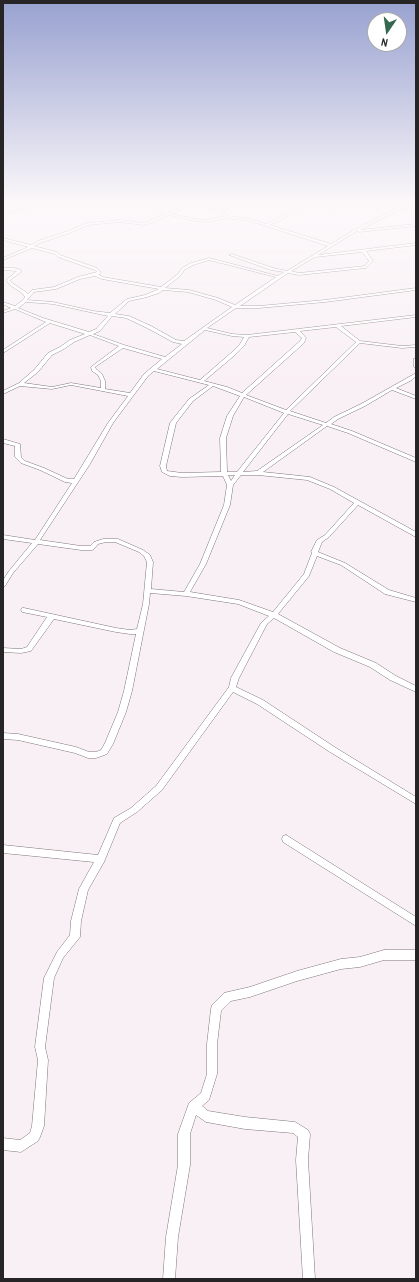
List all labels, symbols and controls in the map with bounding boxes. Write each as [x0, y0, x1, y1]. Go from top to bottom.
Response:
north arrow [367, 12, 407, 52]
text: N [380, 35, 389, 50]

